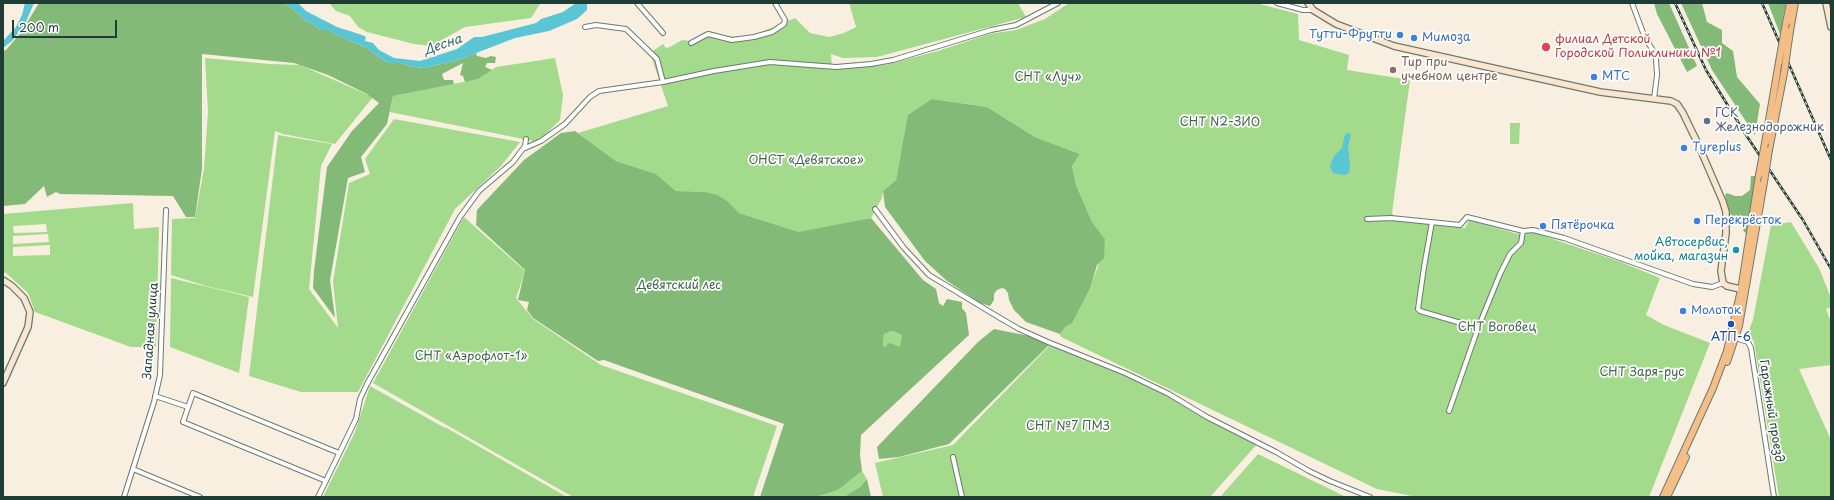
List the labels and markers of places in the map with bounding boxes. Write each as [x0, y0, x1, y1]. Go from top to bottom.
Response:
place label: Тутти-Фрутти [1309, 28, 1392, 42]
marker: Тутти-Фрутти [1395, 30, 1405, 40]
place label: Мимоза [1422, 31, 1470, 45]
marker: Мимоза [1409, 33, 1419, 43]
place label: филиал Детской Городской Поликлиники №1 [1555, 33, 1721, 61]
marker: филиал Детской Городской Поликлиники №1 [1540, 41, 1552, 53]
place label: Тир при учебном центре [1401, 56, 1498, 84]
marker: Тир при учебном центре [1388, 65, 1398, 75]
place label: МТС [1602, 70, 1630, 84]
marker: МТС [1589, 72, 1599, 82]
place label: ГСК Железнодорожник [1715, 107, 1824, 135]
marker: ГСК Железнодорожник [1702, 116, 1712, 126]
place label: Tyreplus [1692, 141, 1741, 155]
marker: Tyreplus [1679, 143, 1689, 153]
place label: Перекрёсток [1705, 214, 1781, 228]
marker: Перекрёсток [1692, 216, 1702, 226]
place label: Пятёрочка [1551, 219, 1614, 233]
marker: Пятёрочка [1538, 221, 1548, 231]
place label: Автосервис, мойка, магазин [1634, 236, 1728, 264]
marker: Автосервис, мойка, магазин [1731, 245, 1741, 255]
place label: Молоток [1691, 304, 1741, 318]
marker: Молоток [1678, 306, 1688, 316]
marker: АТП-6 [1726, 319, 1736, 329]
place label: АТП-6 [1711, 331, 1751, 345]

